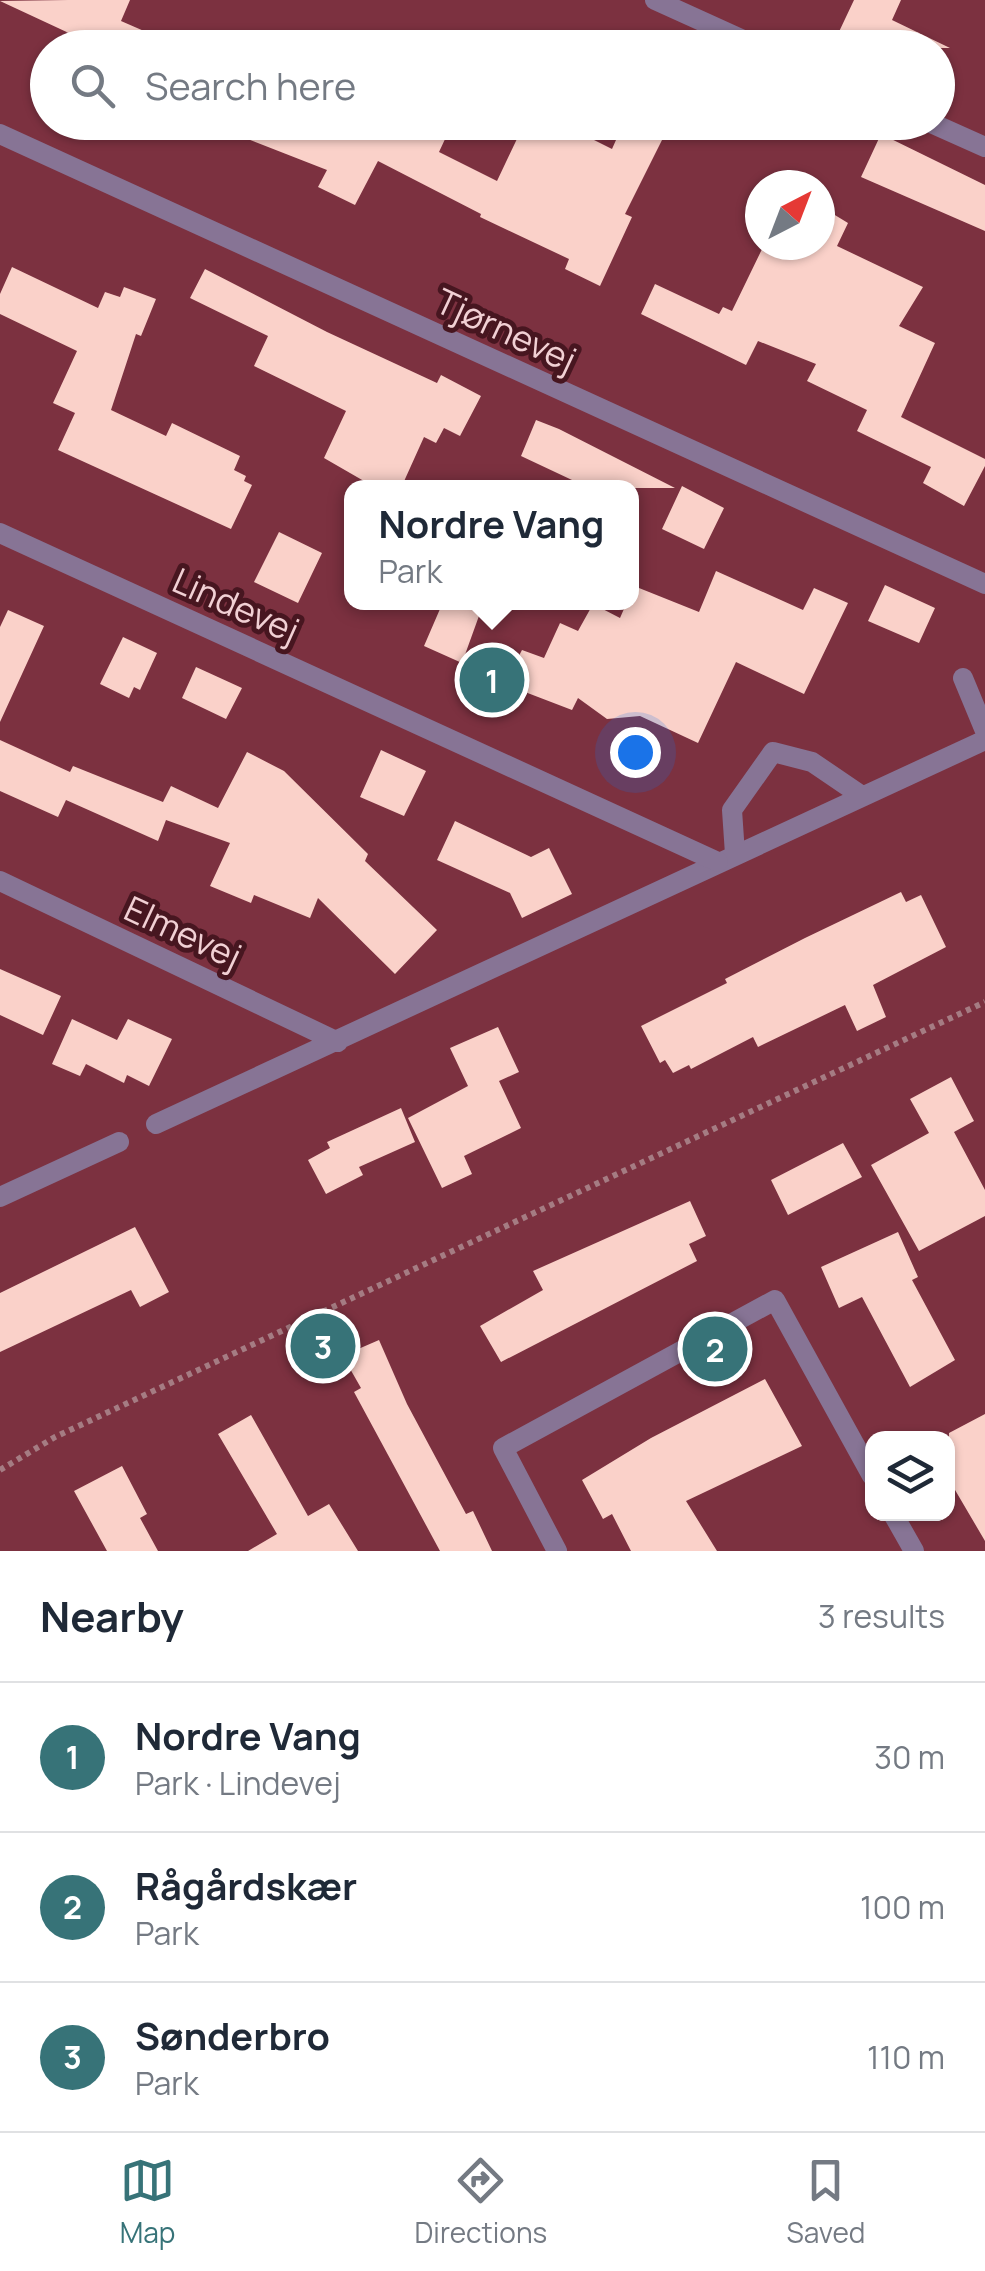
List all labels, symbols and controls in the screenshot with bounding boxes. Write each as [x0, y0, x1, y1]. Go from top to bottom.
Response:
search box [30, 30, 955, 140]
icon: search [65, 58, 120, 113]
text: Search here [145, 59, 356, 111]
north arrow [745, 170, 835, 260]
street label: Tjørnevej [428, 277, 584, 383]
popup [344, 480, 639, 610]
text: Nordre Vang [379, 497, 604, 549]
text: Park [379, 549, 442, 593]
street label: Lindevej [165, 556, 307, 654]
pin: 1 [460, 642, 524, 718]
your location [610, 727, 661, 778]
street label: Elmevej [117, 884, 249, 980]
pin: 3 [290, 1308, 356, 1384]
pin: 2 [682, 1312, 748, 1386]
map controls [865, 1431, 955, 1521]
button: layers [865, 1431, 955, 1521]
text: Nearby [40, 1587, 184, 1645]
text: 3 results [818, 1594, 945, 1638]
text: Nordre Vang [135, 1709, 361, 1761]
text: 1 [65, 1735, 80, 1779]
text: 30 m [874, 1735, 945, 1779]
text: Park · Lindevej [135, 1761, 341, 1805]
text: Rågårdskær [135, 1859, 357, 1911]
text: 2 [63, 1885, 82, 1929]
text: 100 m [860, 1885, 945, 1929]
text: Park [135, 1911, 199, 1955]
text: Sønderbro [135, 2009, 330, 2061]
text: 3 [63, 2035, 82, 2079]
text: 110 m [867, 2035, 945, 2079]
text: Park [135, 2061, 199, 2105]
tab: Map [120, 2153, 175, 2251]
tab: Directions [415, 2153, 547, 2251]
tab: Saved [786, 2153, 865, 2251]

